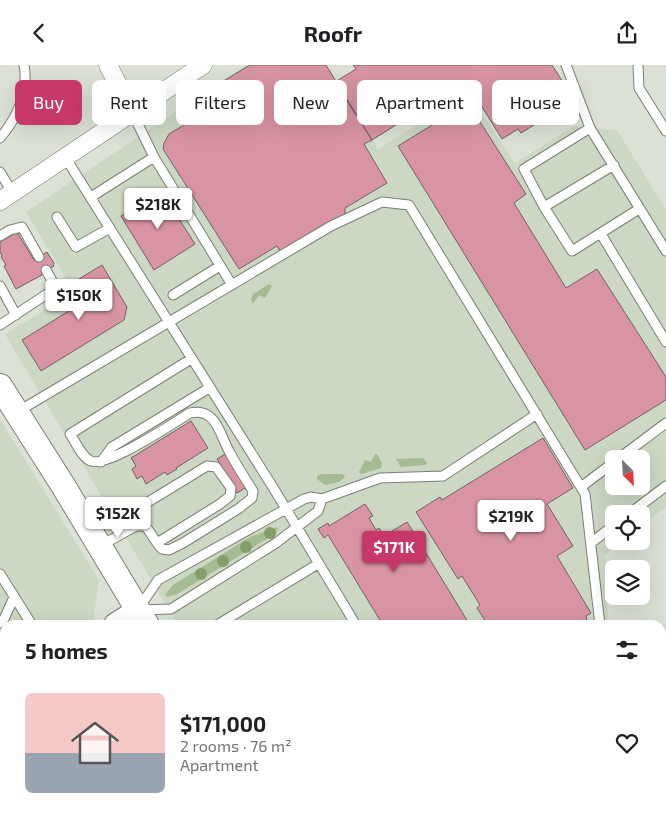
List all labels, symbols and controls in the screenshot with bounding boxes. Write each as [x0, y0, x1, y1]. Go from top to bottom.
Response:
icon: back [25, 19, 53, 47]
icon: share [613, 19, 641, 47]
text: Roofr [304, 20, 362, 46]
chip: Buy [15, 80, 82, 125]
chip: Rent [92, 80, 166, 125]
chip: Filters [176, 80, 264, 125]
chip: New [274, 80, 347, 125]
chip: Apartment [357, 80, 482, 125]
chip: House [492, 80, 579, 125]
pin: $218K [123, 187, 193, 230]
text: $218K [135, 194, 181, 213]
pin: $150K [44, 279, 114, 321]
text: $150K [56, 285, 102, 304]
north arrow [605, 450, 650, 495]
map controls [605, 450, 650, 605]
pin: $152K [83, 497, 153, 539]
pin: $219K [476, 499, 546, 542]
text: $152K [96, 503, 140, 522]
button: locate [605, 505, 650, 550]
text: $219K [488, 506, 534, 525]
pin: $171K [359, 531, 429, 573]
text: $171K [373, 537, 415, 556]
button: layers [605, 560, 650, 605]
icon: filters [613, 636, 641, 664]
text: 5 homes [25, 638, 108, 663]
text: $171,000 [180, 711, 266, 736]
icon: home [65, 713, 125, 773]
icon: heart [613, 729, 641, 757]
text: 2 rooms · 76 m² [180, 736, 292, 755]
text: Apartment [180, 755, 259, 774]

